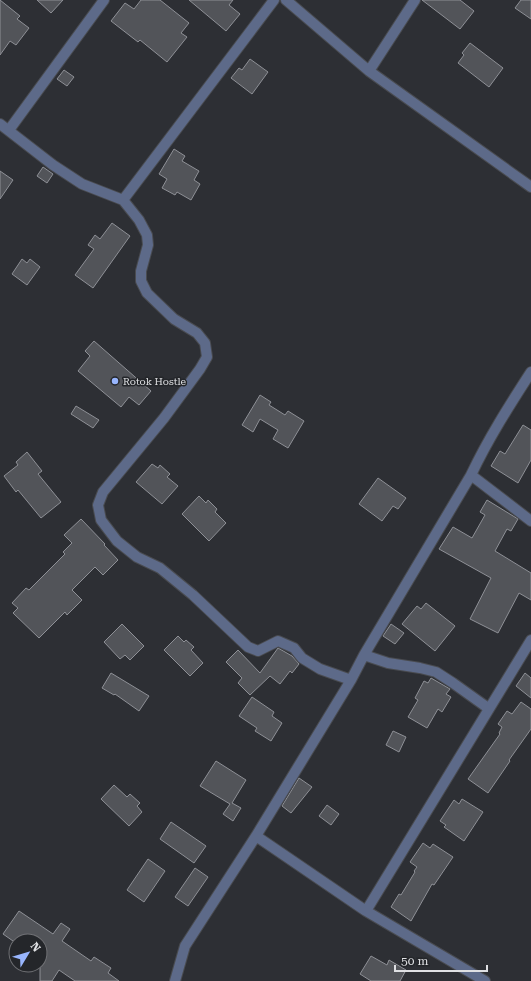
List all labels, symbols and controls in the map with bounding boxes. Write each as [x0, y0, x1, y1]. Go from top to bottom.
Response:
marker: Rotok Hostle [110, 376, 120, 386]
place label: Rotok Hostle [123, 376, 187, 387]
north arrow [8, 933, 48, 973]
text: N [28, 940, 44, 955]
scale bar [395, 947, 487, 973]
text: 50 m [401, 954, 428, 968]

